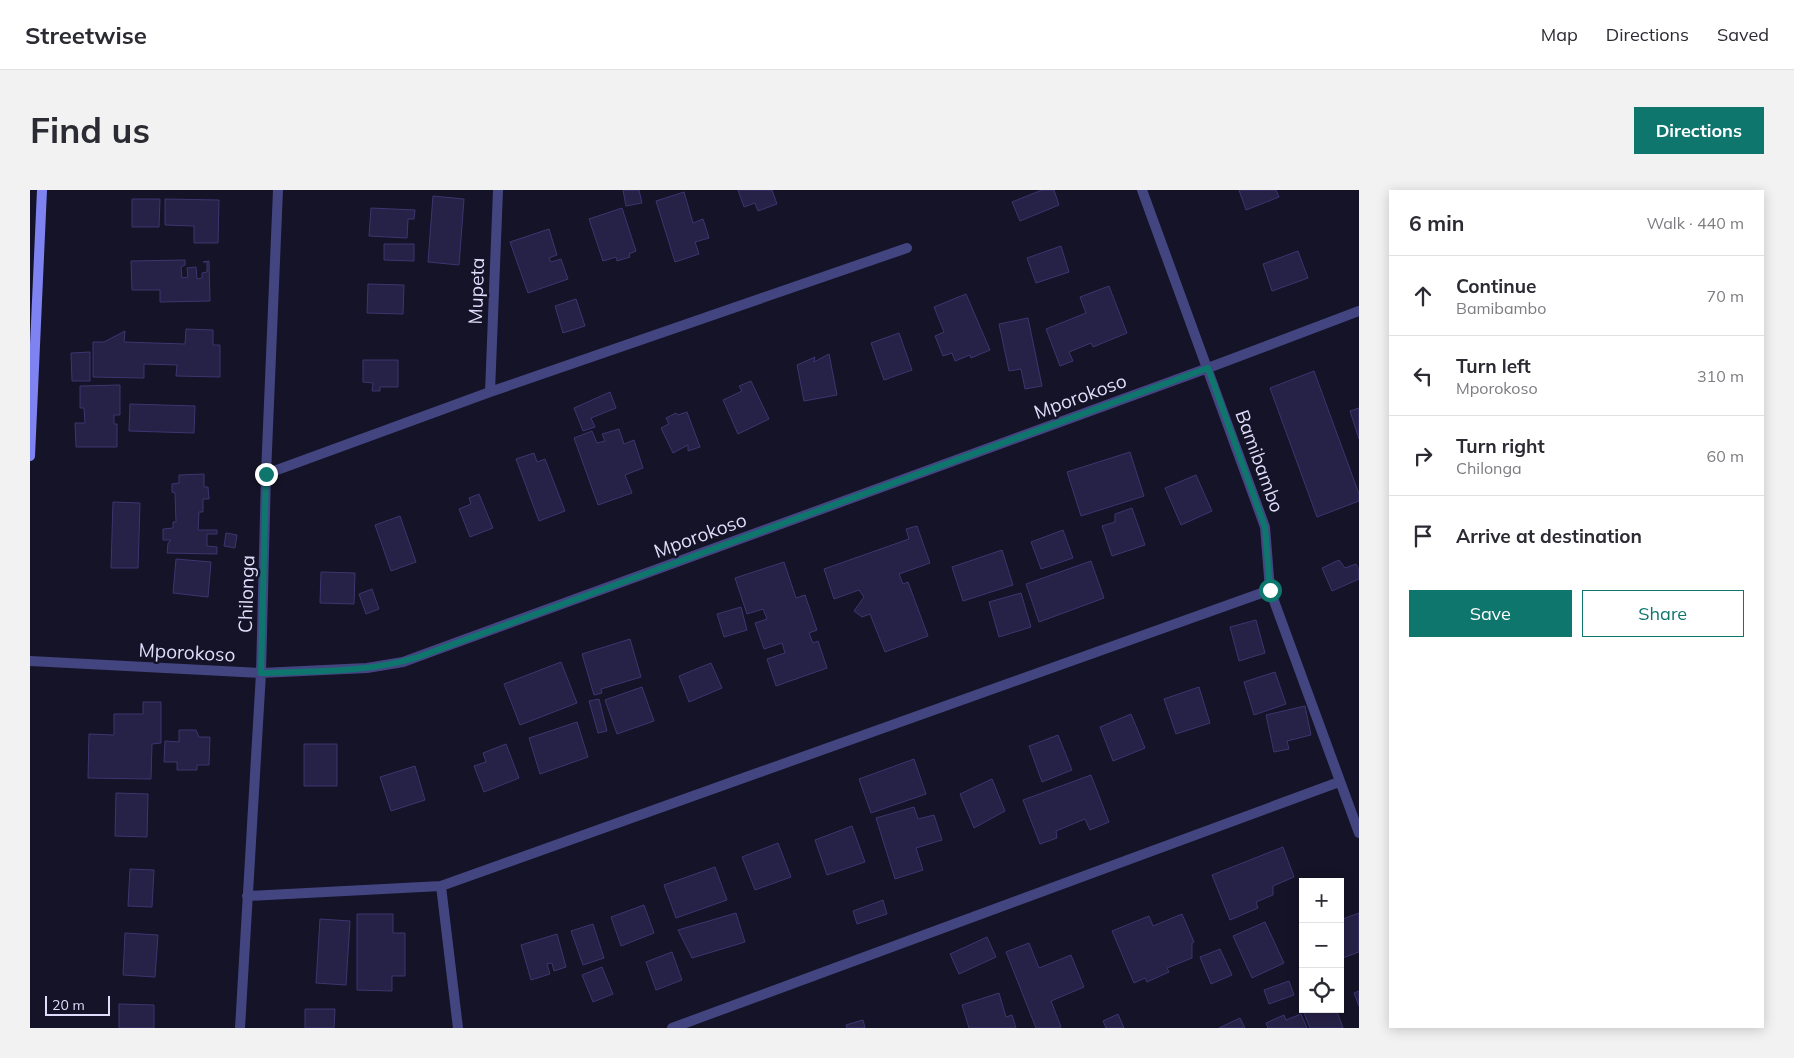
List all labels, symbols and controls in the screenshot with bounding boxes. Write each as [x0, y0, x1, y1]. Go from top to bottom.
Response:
text: Streetwise [25, 20, 147, 50]
text: Map [1541, 23, 1578, 46]
text: Directions [1606, 23, 1689, 46]
text: Saved [1717, 23, 1769, 46]
button: Directions [1634, 107, 1764, 154]
text: Find us [30, 108, 150, 152]
text: 6 min [1409, 210, 1464, 236]
text: Walk · 440 m [1646, 213, 1744, 233]
street label: Mupeta [463, 257, 489, 325]
text: Continue [1456, 274, 1536, 298]
icon: ahead [1409, 282, 1437, 310]
text: 70 m [1707, 286, 1744, 306]
text: Bamibambo [1456, 298, 1546, 318]
text: Turn left [1456, 354, 1531, 378]
icon: left [1409, 362, 1437, 390]
text: 310 m [1697, 366, 1744, 386]
street label: Mporokoso [1030, 368, 1130, 424]
text: Mporokoso [1456, 378, 1538, 398]
street label: Bamibambo [1230, 406, 1290, 516]
text: Turn right [1456, 434, 1545, 458]
icon: right [1409, 442, 1437, 470]
text: 60 m [1707, 446, 1744, 466]
text: Chilonga [1456, 458, 1522, 478]
route end [255, 463, 278, 486]
street label: Mporokoso [650, 507, 750, 563]
icon: arrive [1409, 522, 1437, 550]
text: Arrive at destination [1456, 524, 1642, 548]
street label: Chilonga [233, 555, 259, 633]
route start [1259, 579, 1282, 602]
button: Save [1409, 590, 1572, 637]
button: Share [1582, 590, 1744, 637]
street label: Mporokoso [138, 637, 236, 667]
map controls [1299, 878, 1344, 1013]
button: + [1299, 878, 1344, 923]
button: − [1299, 923, 1344, 968]
button: locate [1299, 968, 1344, 1013]
scale bar [45, 993, 110, 1016]
text: 20 m [52, 996, 85, 1014]

